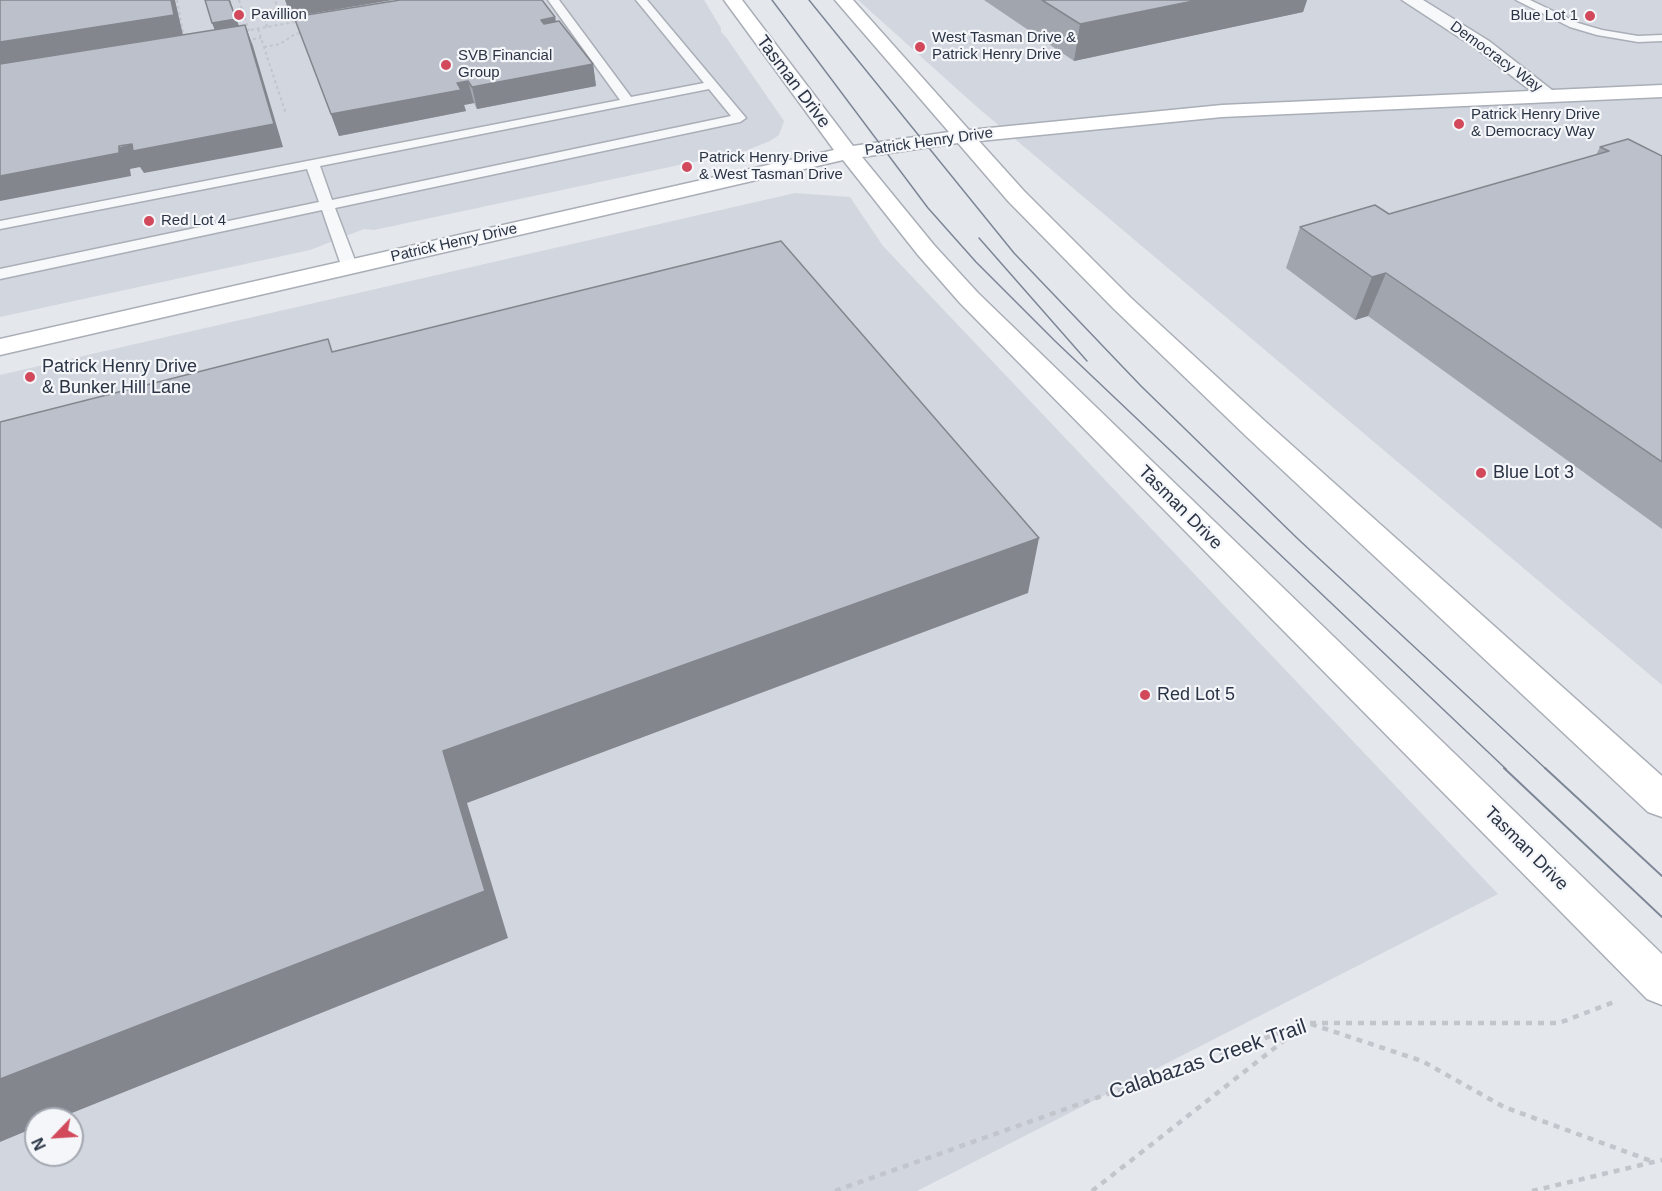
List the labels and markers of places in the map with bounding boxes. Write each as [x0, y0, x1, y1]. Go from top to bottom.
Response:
place label: Pavillion [251, 6, 307, 24]
place label: Blue Lot 1 [1510, 7, 1578, 25]
marker: Pavillion [232, 8, 246, 22]
marker: Blue Lot 1 [1583, 9, 1597, 23]
place label: West Tasman Drive & Patrick Henry Drive [932, 29, 1076, 64]
marker: West Tasman Drive & Patrick Henry Drive [913, 40, 927, 54]
place label: SVB Financial Group [458, 47, 552, 82]
marker: SVB Financial Group [439, 58, 453, 72]
place label: Patrick Henry Drive & Democracy Way [1471, 106, 1600, 141]
marker: Patrick Henry Drive & Democracy Way [1452, 117, 1466, 131]
place label: Patrick Henry Drive & West Tasman Drive [699, 149, 843, 184]
marker: Patrick Henry Drive & West Tasman Drive [680, 160, 694, 174]
place label: Red Lot 4 [161, 212, 226, 230]
marker: Red Lot 4 [142, 214, 156, 228]
place label: Patrick Henry Drive & Bunker Hill Lane [42, 356, 197, 398]
marker: Patrick Henry Drive & Bunker Hill Lane [23, 370, 37, 384]
place label: Blue Lot 3 [1493, 462, 1574, 484]
marker: Blue Lot 3 [1474, 466, 1488, 480]
place label: Red Lot 5 [1157, 684, 1235, 706]
marker: Red Lot 5 [1138, 688, 1152, 702]

